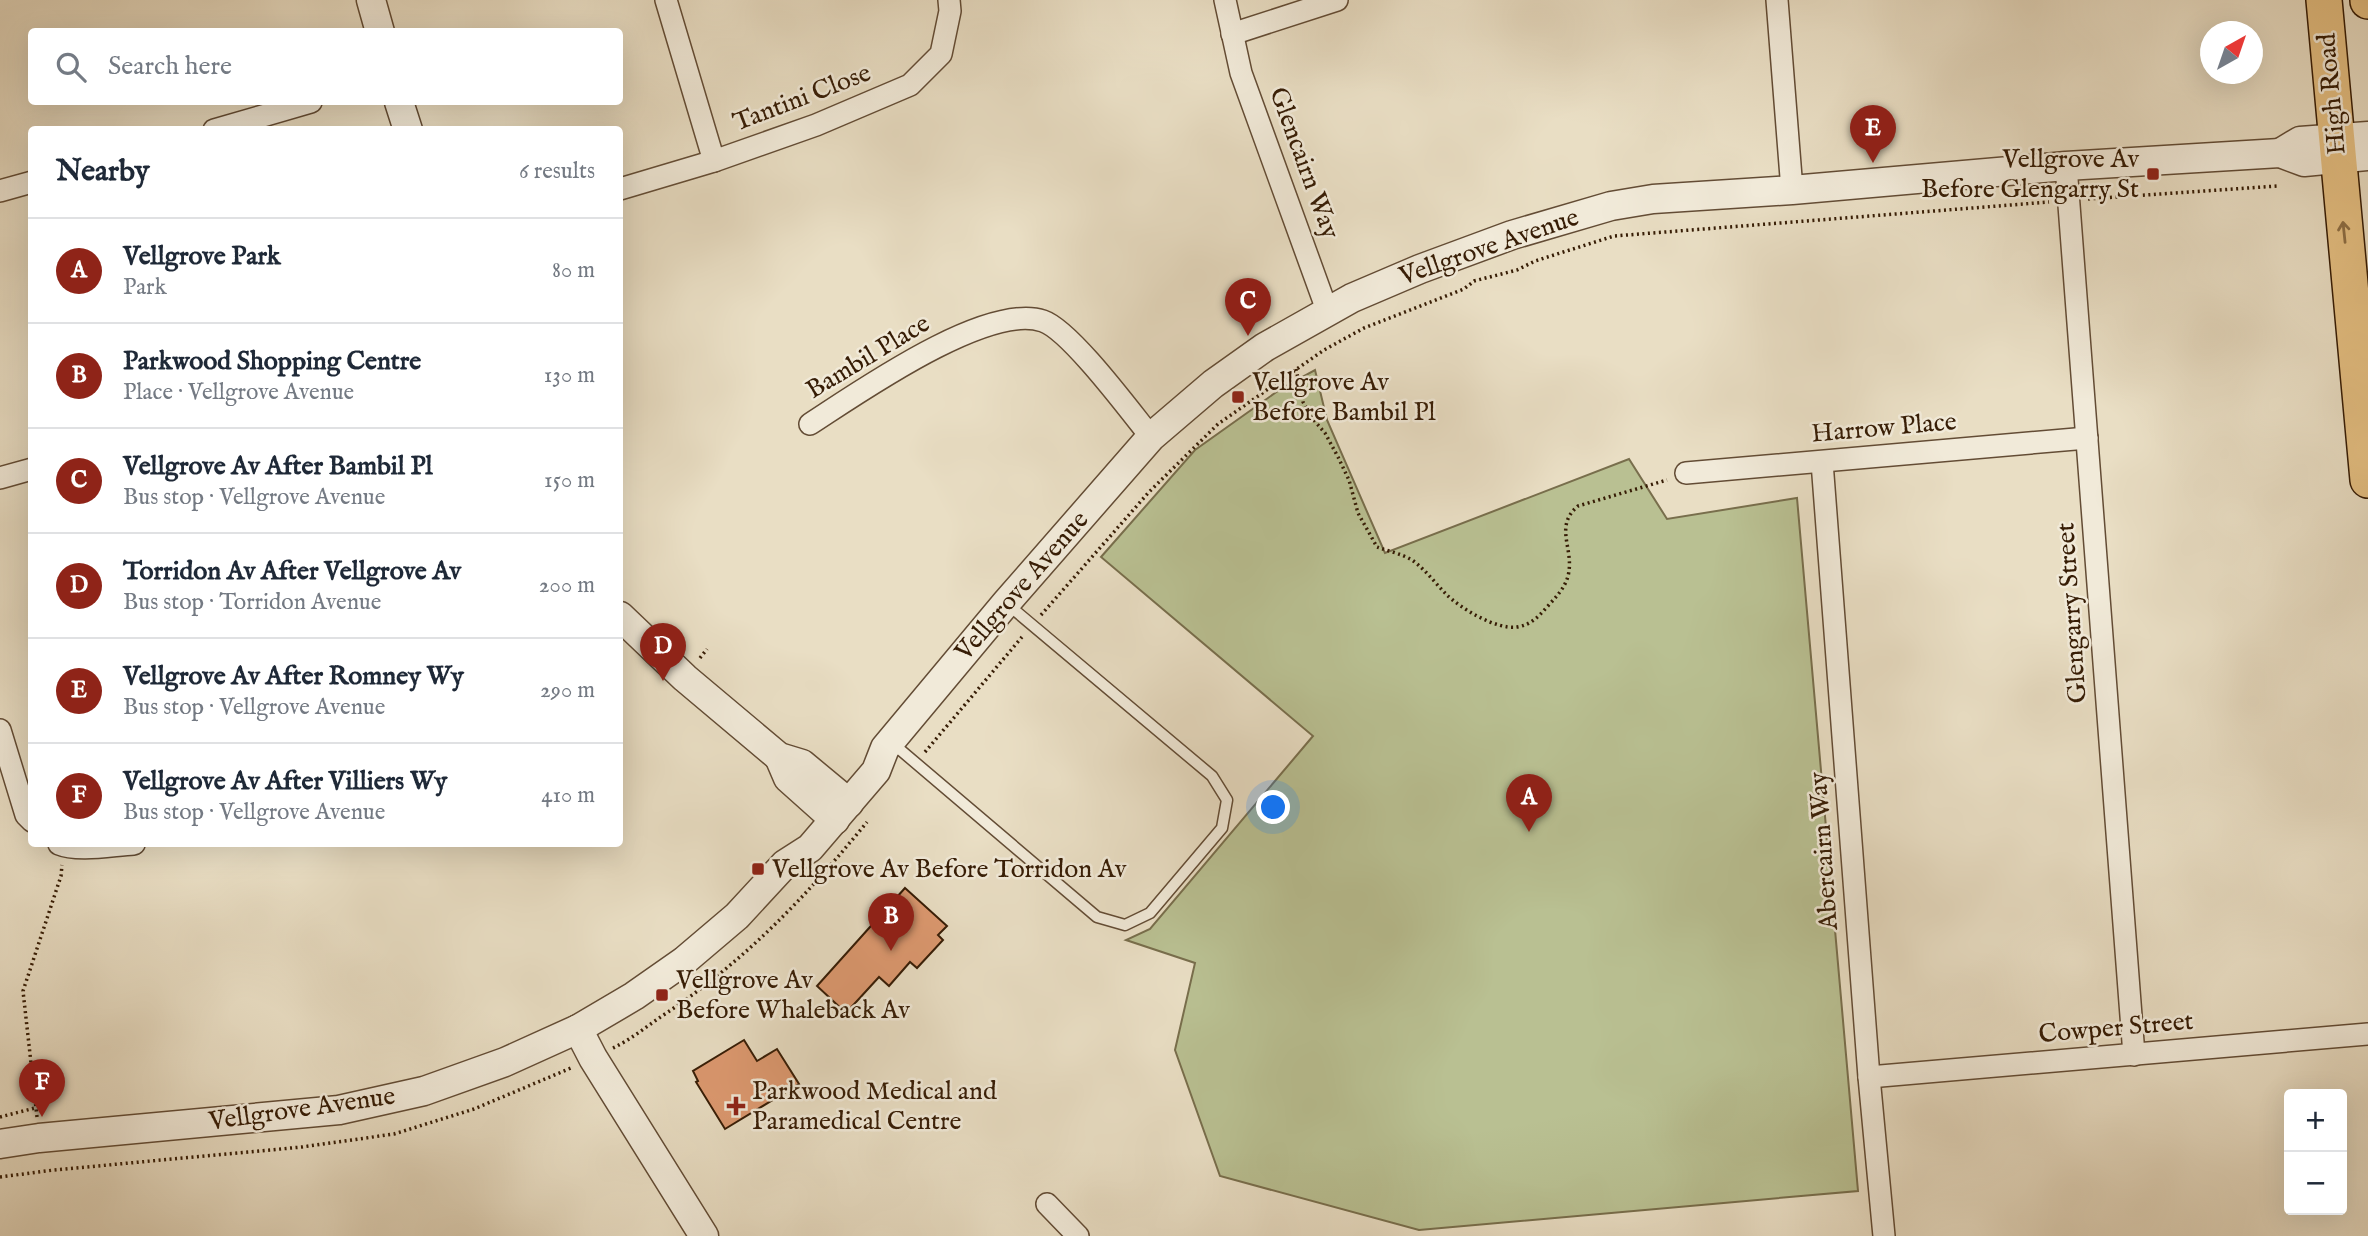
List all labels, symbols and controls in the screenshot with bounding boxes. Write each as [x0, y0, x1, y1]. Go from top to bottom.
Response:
north arrow [2200, 21, 2263, 84]
search box [28, 28, 623, 105]
street label: High Road [2310, 32, 2354, 156]
icon: search [52, 48, 90, 86]
text: Search here [108, 50, 232, 83]
street label: Tantini Close [728, 57, 876, 139]
street label: Glencairn Way [1261, 83, 1347, 243]
pin: E [1850, 105, 1896, 163]
place label: Vellgrove Av Before Glengarry St [1921, 143, 2139, 206]
text: Nearby [56, 153, 149, 191]
text: 6 results [519, 157, 595, 186]
marker: Vellgrove Av Before Glengarry St [2145, 166, 2161, 182]
street label: Vellgrove Avenue [1394, 201, 1583, 293]
one-way arrow [2337, 221, 2350, 243]
text: Vellgrove Park [123, 240, 281, 273]
text: A [71, 256, 87, 285]
text: 80 m [552, 256, 595, 285]
text: Park [123, 273, 167, 302]
pin: C [1225, 278, 1271, 336]
street label: Bambil Place [800, 307, 936, 407]
text: Parkwood Shopping Centre [123, 345, 421, 378]
text: B [71, 361, 87, 390]
text: 130 m [544, 361, 595, 390]
place label: Vellgrove Av Before Bambil Pl [1251, 366, 1437, 429]
text: Place · Vellgrove Avenue [123, 378, 354, 407]
marker: Vellgrove Av Before Bambil Pl [1230, 389, 1246, 405]
street label: Harrow Place [1810, 405, 1958, 451]
text: Vellgrove Av After Bambil Pl [123, 450, 433, 483]
text: C [71, 466, 87, 495]
text: 150 m [544, 466, 595, 495]
text: Bus stop · Vellgrove Avenue [123, 483, 385, 512]
street label: Vellgrove Avenue [947, 504, 1096, 668]
street label: Glengarry Street [2049, 522, 2095, 704]
text: Torridon Av After Vellgrove Av [123, 555, 461, 588]
text: D [70, 571, 88, 600]
text: 200 m [539, 571, 595, 600]
text: Bus stop · Torridon Avenue [123, 588, 381, 617]
pin: D [640, 623, 686, 681]
text: Vellgrove Av After Romney Wy [123, 660, 464, 693]
text: E [71, 676, 87, 705]
text: 290 m [540, 676, 595, 705]
text: Bus stop · Vellgrove Avenue [123, 693, 385, 722]
text: Vellgrove Av After Villiers Wy [123, 765, 447, 798]
street label: Abercairn Way [1802, 771, 1846, 932]
pin: A [1506, 774, 1552, 832]
text: F [72, 781, 86, 810]
text: 410 m [541, 781, 595, 810]
your location [1256, 790, 1290, 824]
text: Bus stop · Vellgrove Avenue [123, 798, 385, 827]
place label: Vellgrove Av Before Torridon Av [771, 853, 1127, 886]
marker: Vellgrove Av Before Torridon Av [750, 861, 766, 877]
pin: B [868, 893, 914, 951]
place label: Vellgrove Av Before Whaleback Av [675, 964, 910, 1027]
marker: Vellgrove Av Before Whaleback Av [654, 987, 670, 1003]
street label: Cowper Street [2037, 1005, 2195, 1051]
pin: F [19, 1059, 65, 1117]
place label: Parkwood Medical and Paramedical Centre [752, 1075, 997, 1138]
street label: Vellgrove Avenue [206, 1080, 397, 1139]
map controls [2284, 1089, 2347, 1215]
button: + [2284, 1089, 2347, 1152]
marker: Parkwood Medical and Paramedical Centre [726, 1096, 746, 1116]
button: − [2284, 1152, 2347, 1215]

